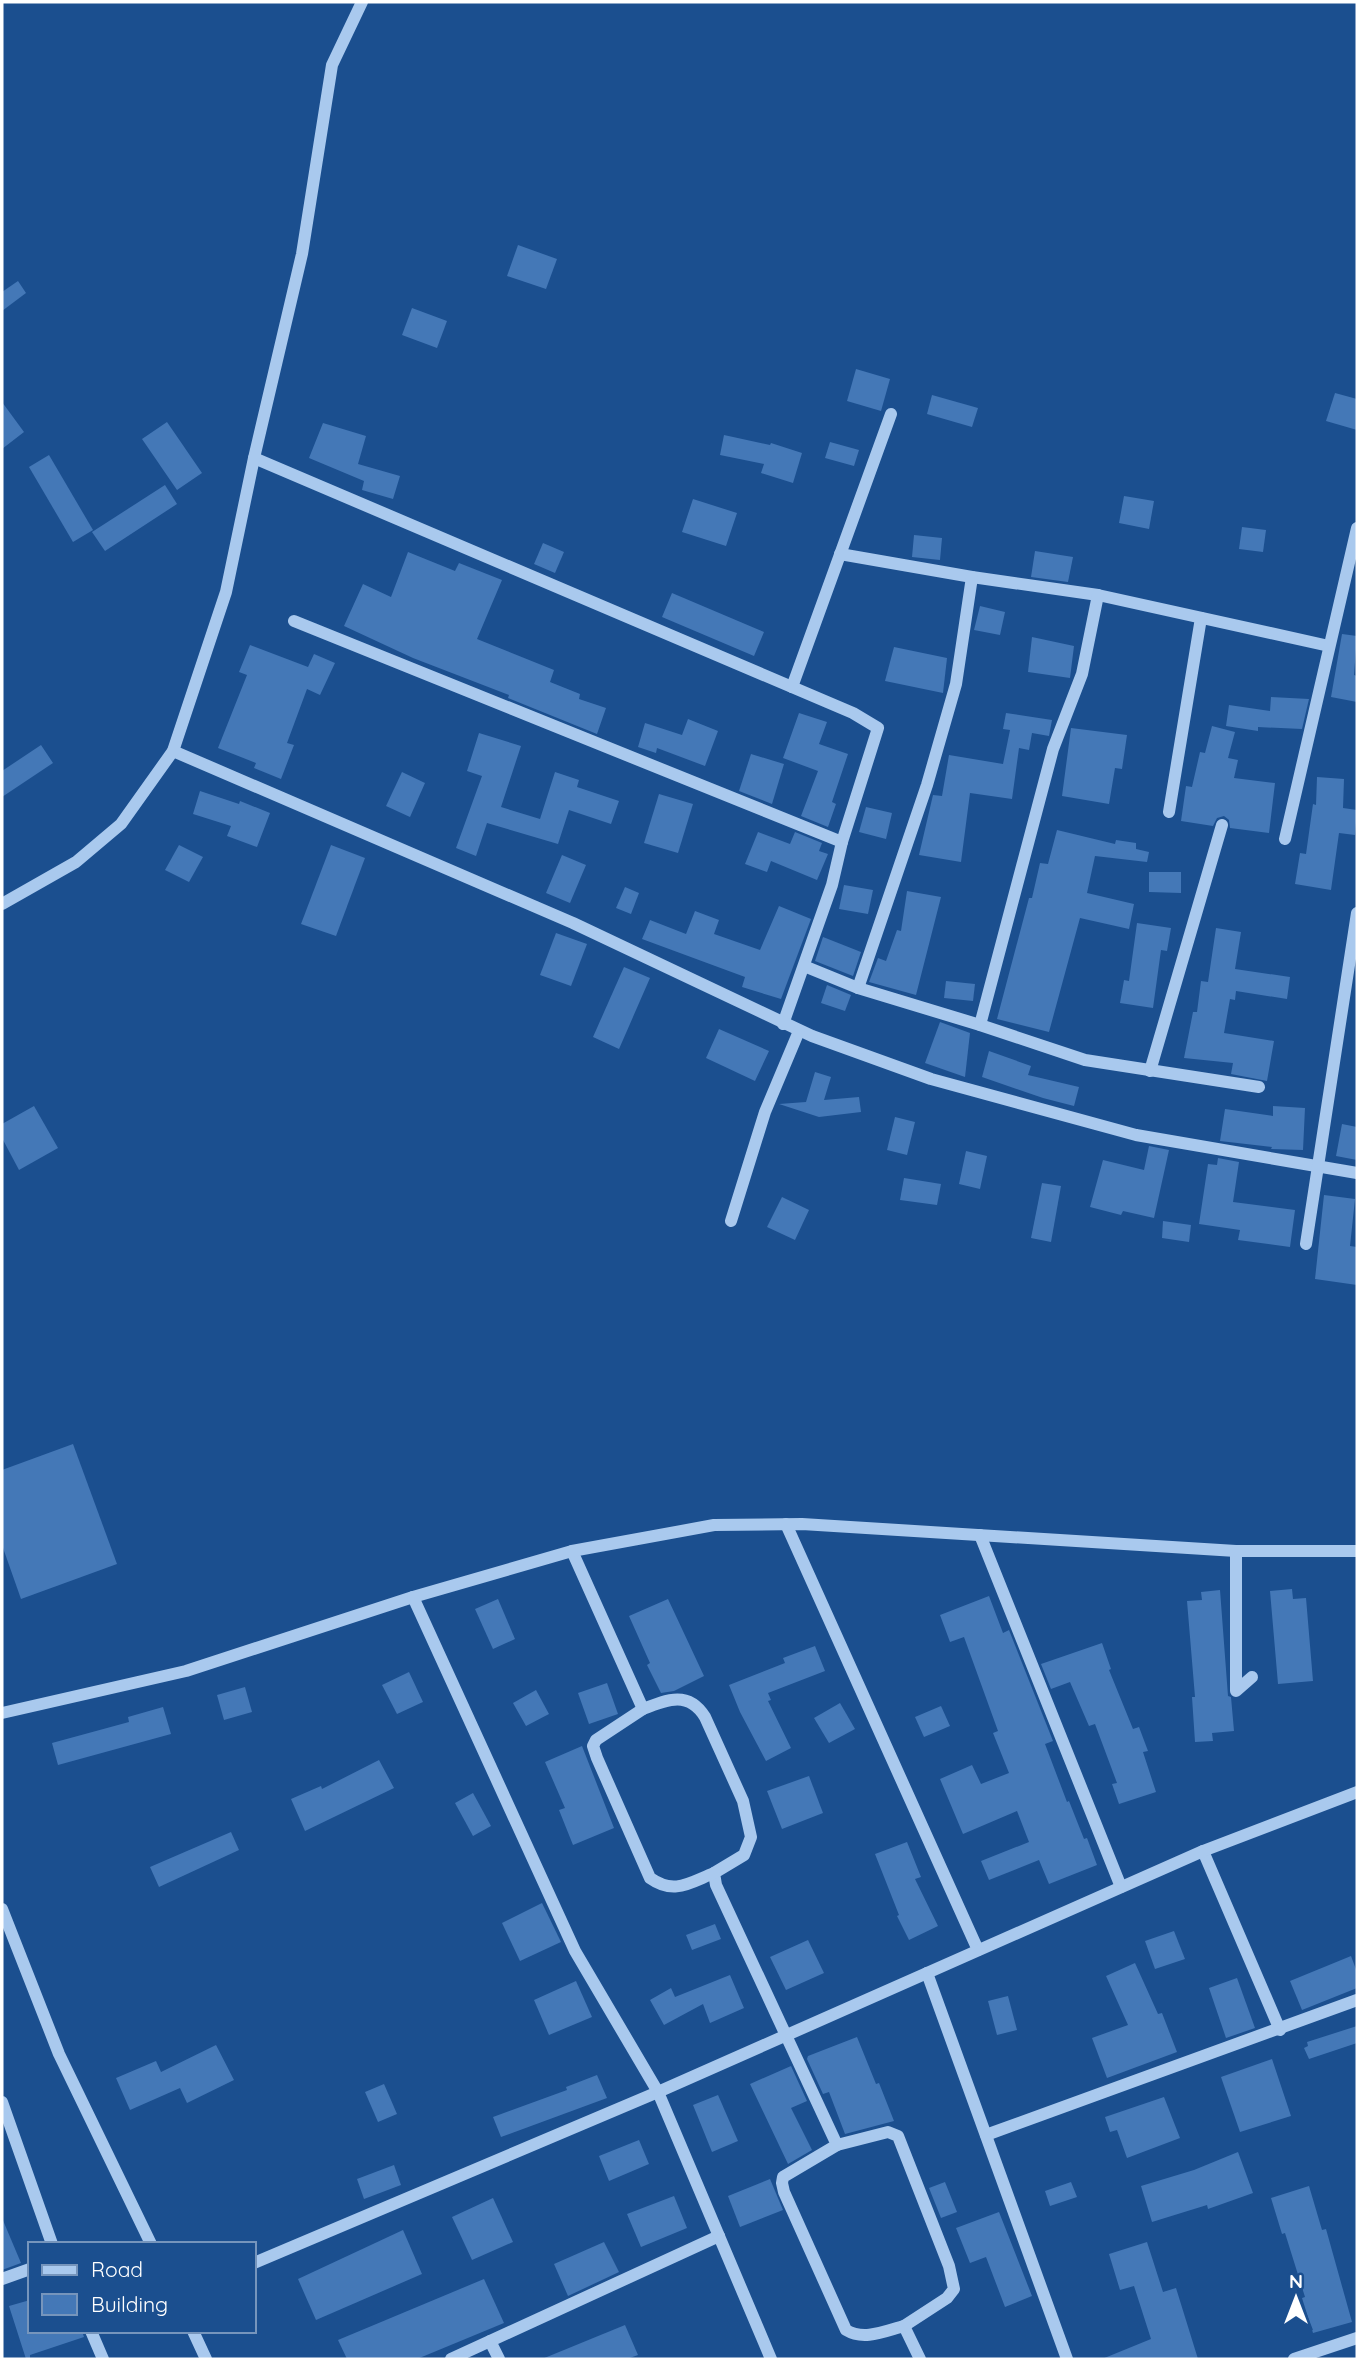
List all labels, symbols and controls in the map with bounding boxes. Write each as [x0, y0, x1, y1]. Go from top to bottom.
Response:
legend [28, 2242, 256, 2333]
text: Road [91, 2256, 143, 2282]
north arrow [1261, 2263, 1331, 2333]
text: N [1289, 2269, 1303, 2293]
text: Building [91, 2291, 168, 2317]

